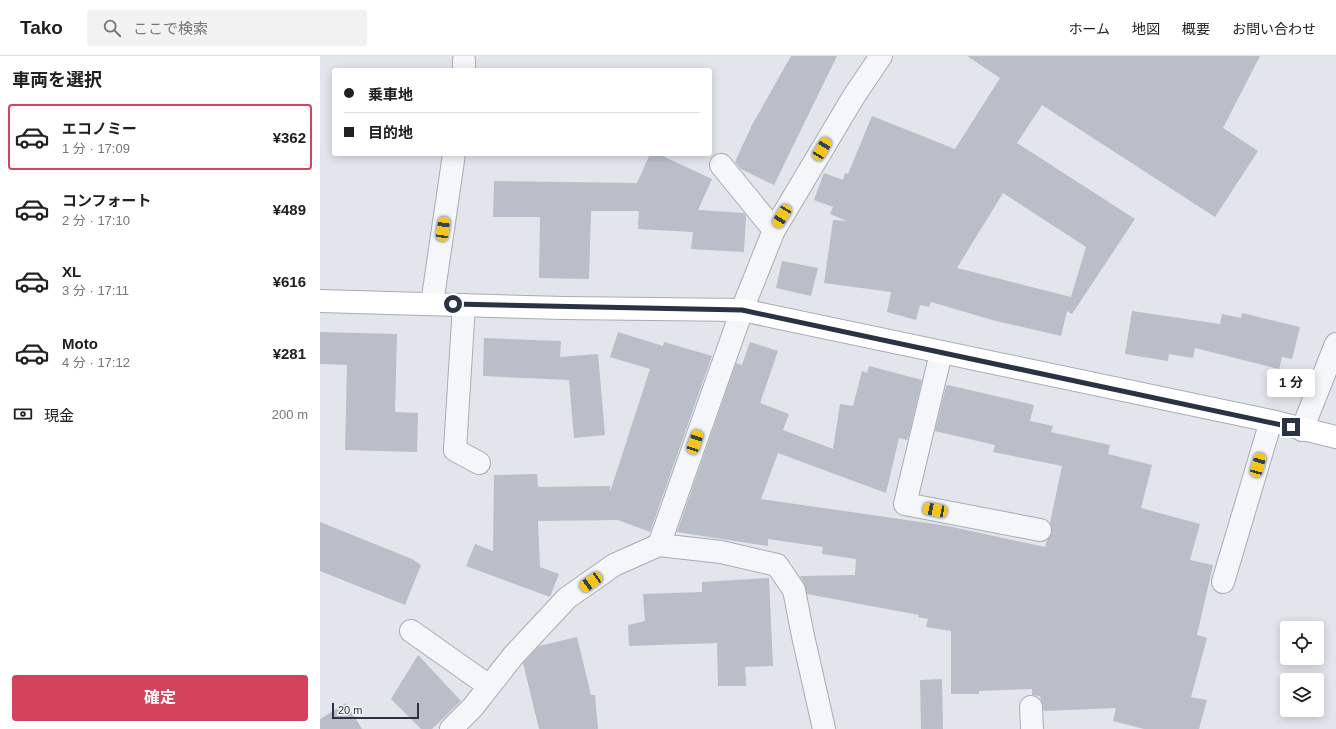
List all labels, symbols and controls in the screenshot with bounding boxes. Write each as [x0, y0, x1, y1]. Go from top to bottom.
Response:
search box [87, 10, 367, 46]
text: Tako [20, 17, 63, 38]
icon: search [101, 17, 123, 39]
text: ここで検索 [133, 20, 208, 37]
text: ホーム [1068, 21, 1110, 37]
text: 地図 [1132, 21, 1160, 37]
text: 概要 [1182, 21, 1210, 37]
text: お問い合わせ [1232, 21, 1316, 37]
text: 車両を選択 [12, 70, 102, 90]
text: 乗車地 [368, 86, 413, 103]
icon: car [14, 119, 50, 155]
text: エコノミー [62, 120, 137, 137]
text: 目的地 [368, 124, 413, 141]
text: ¥362 [273, 129, 306, 146]
car [811, 136, 833, 162]
text: 1 分 · 17:09 [62, 141, 130, 156]
icon: car [14, 191, 50, 227]
text: コンフォート [62, 192, 152, 209]
text: ¥489 [273, 201, 306, 218]
car [771, 203, 793, 229]
text: 2 分 · 17:10 [62, 213, 130, 228]
car [435, 216, 451, 242]
icon: car [14, 263, 50, 299]
text: XL [62, 263, 81, 280]
text: ¥616 [273, 273, 306, 290]
text: 3 分 · 17:11 [62, 283, 129, 298]
route start [444, 295, 462, 313]
icon: car [14, 335, 50, 371]
text: Moto [62, 335, 98, 352]
text: ¥281 [273, 345, 306, 362]
text: 4 分 · 17:12 [62, 355, 130, 370]
callout: 1 分 [1267, 369, 1315, 397]
text: 1 分 [1279, 375, 1303, 390]
icon: cash [12, 403, 34, 425]
text: 現金 [44, 407, 74, 424]
text: 200 m [272, 407, 308, 422]
route end [1282, 418, 1300, 436]
car [685, 429, 705, 455]
car [1249, 452, 1267, 478]
car [922, 502, 948, 518]
car [578, 570, 604, 594]
map controls [1280, 621, 1324, 717]
button: locate [1280, 621, 1324, 665]
button: layers [1280, 673, 1324, 717]
button: 確定 [12, 675, 308, 721]
scale bar [332, 701, 419, 720]
text: 20 m [338, 704, 362, 716]

